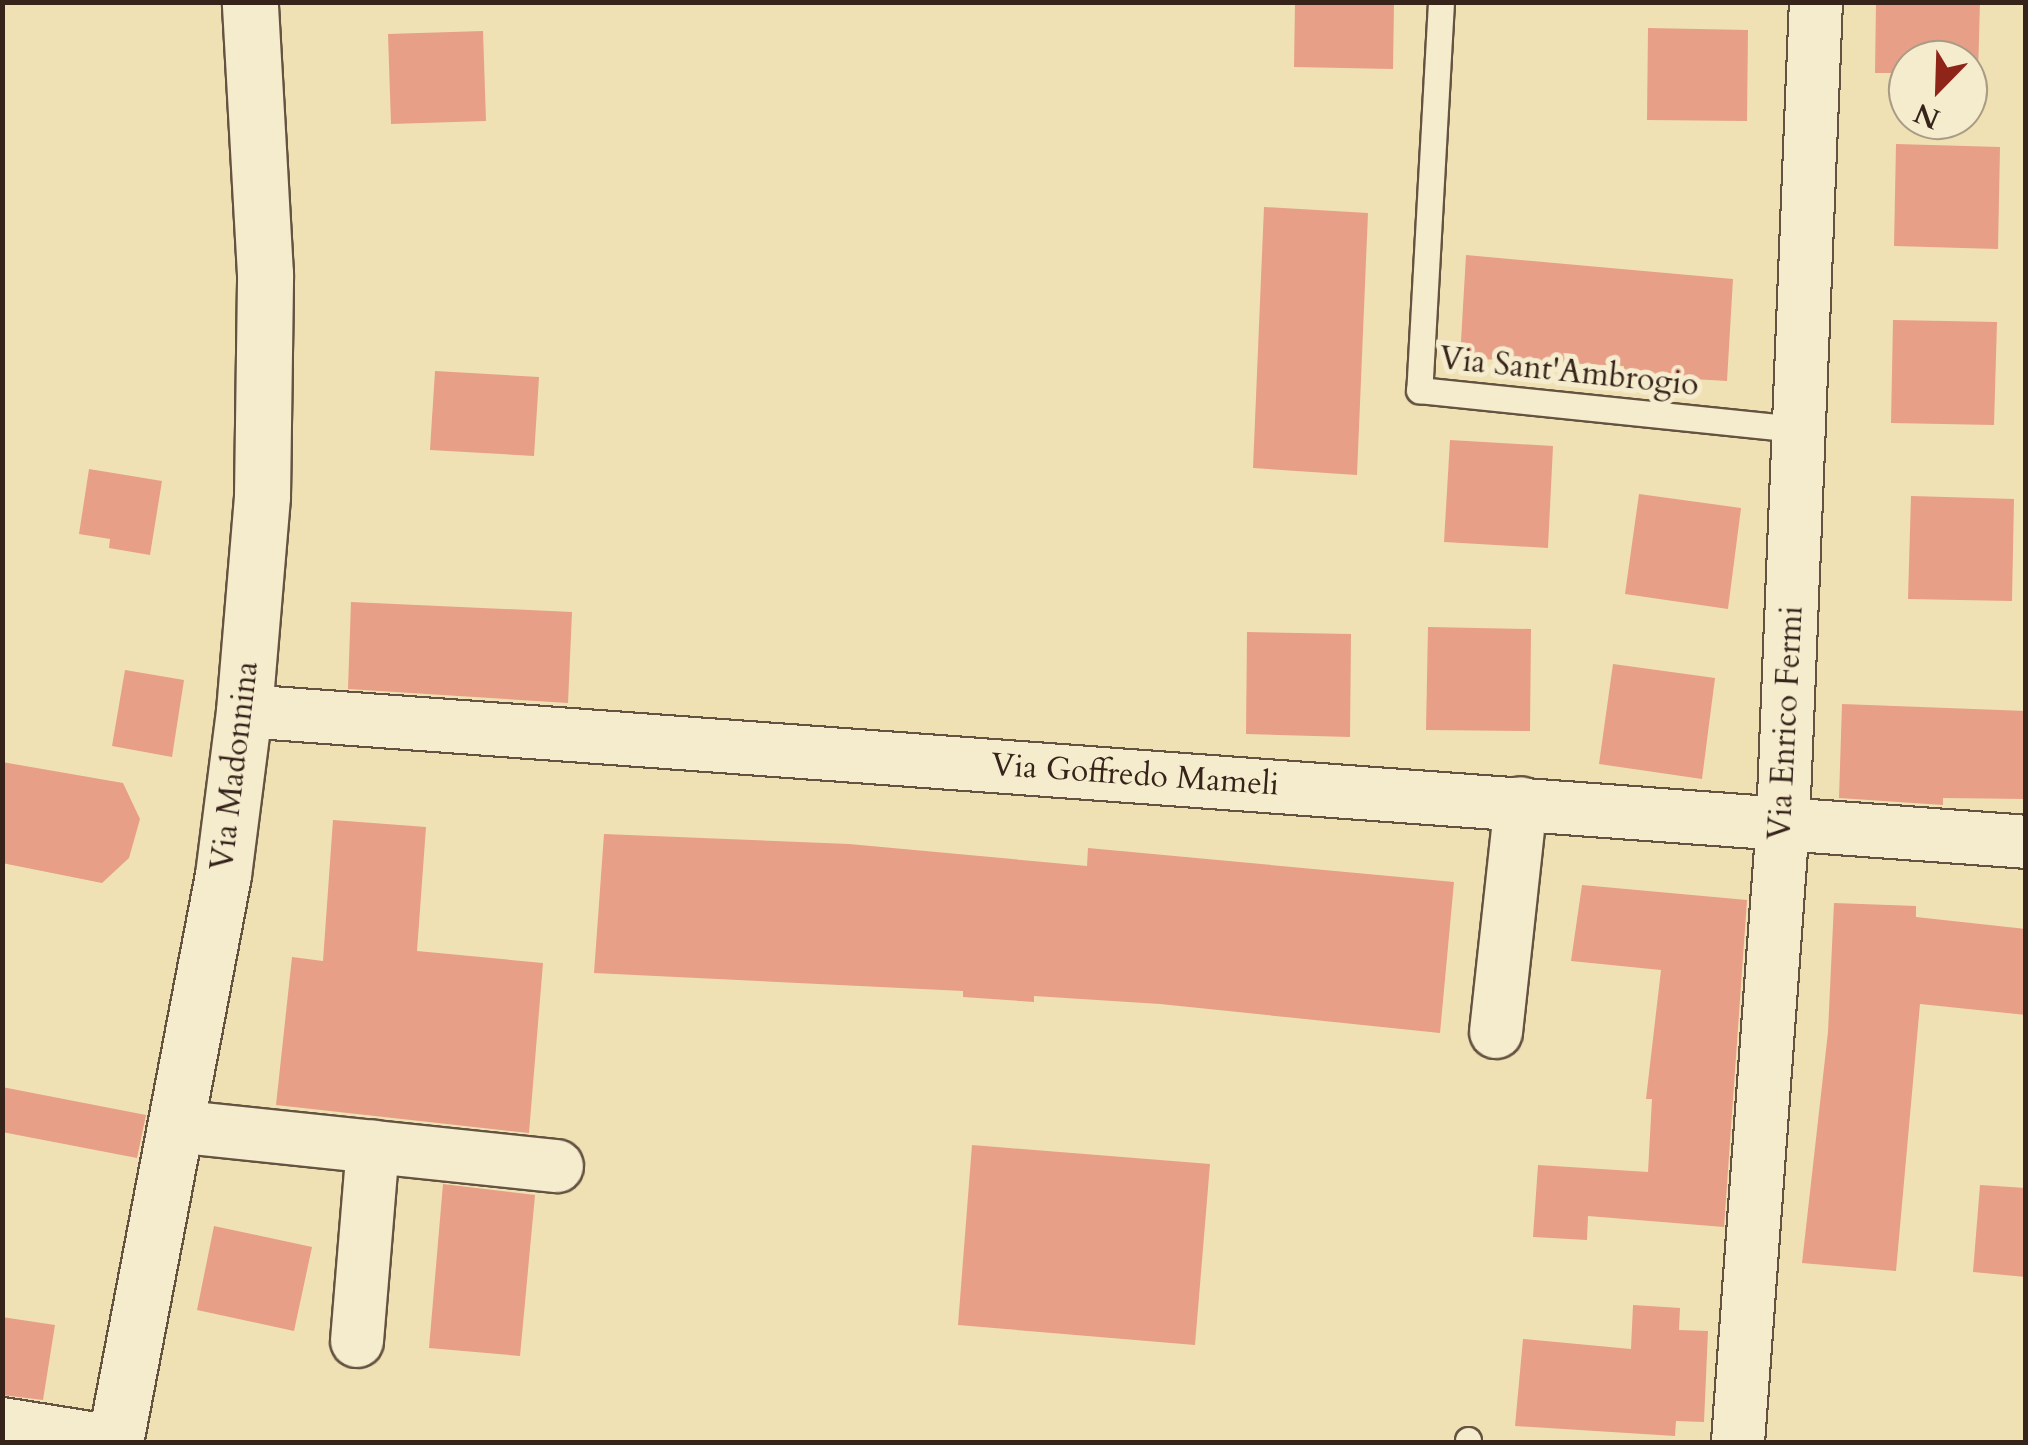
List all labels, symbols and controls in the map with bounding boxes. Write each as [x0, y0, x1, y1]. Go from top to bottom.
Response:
north arrow [1888, 40, 1988, 140]
text: N [1908, 94, 1946, 138]
street label: Via Sant'Ambrogio [1437, 339, 1701, 405]
street label: Via Enrico Fermi [1761, 605, 1811, 841]
street label: Via Madonnina [203, 659, 267, 873]
street label: Via Goffredo Mameli [990, 746, 1280, 804]

